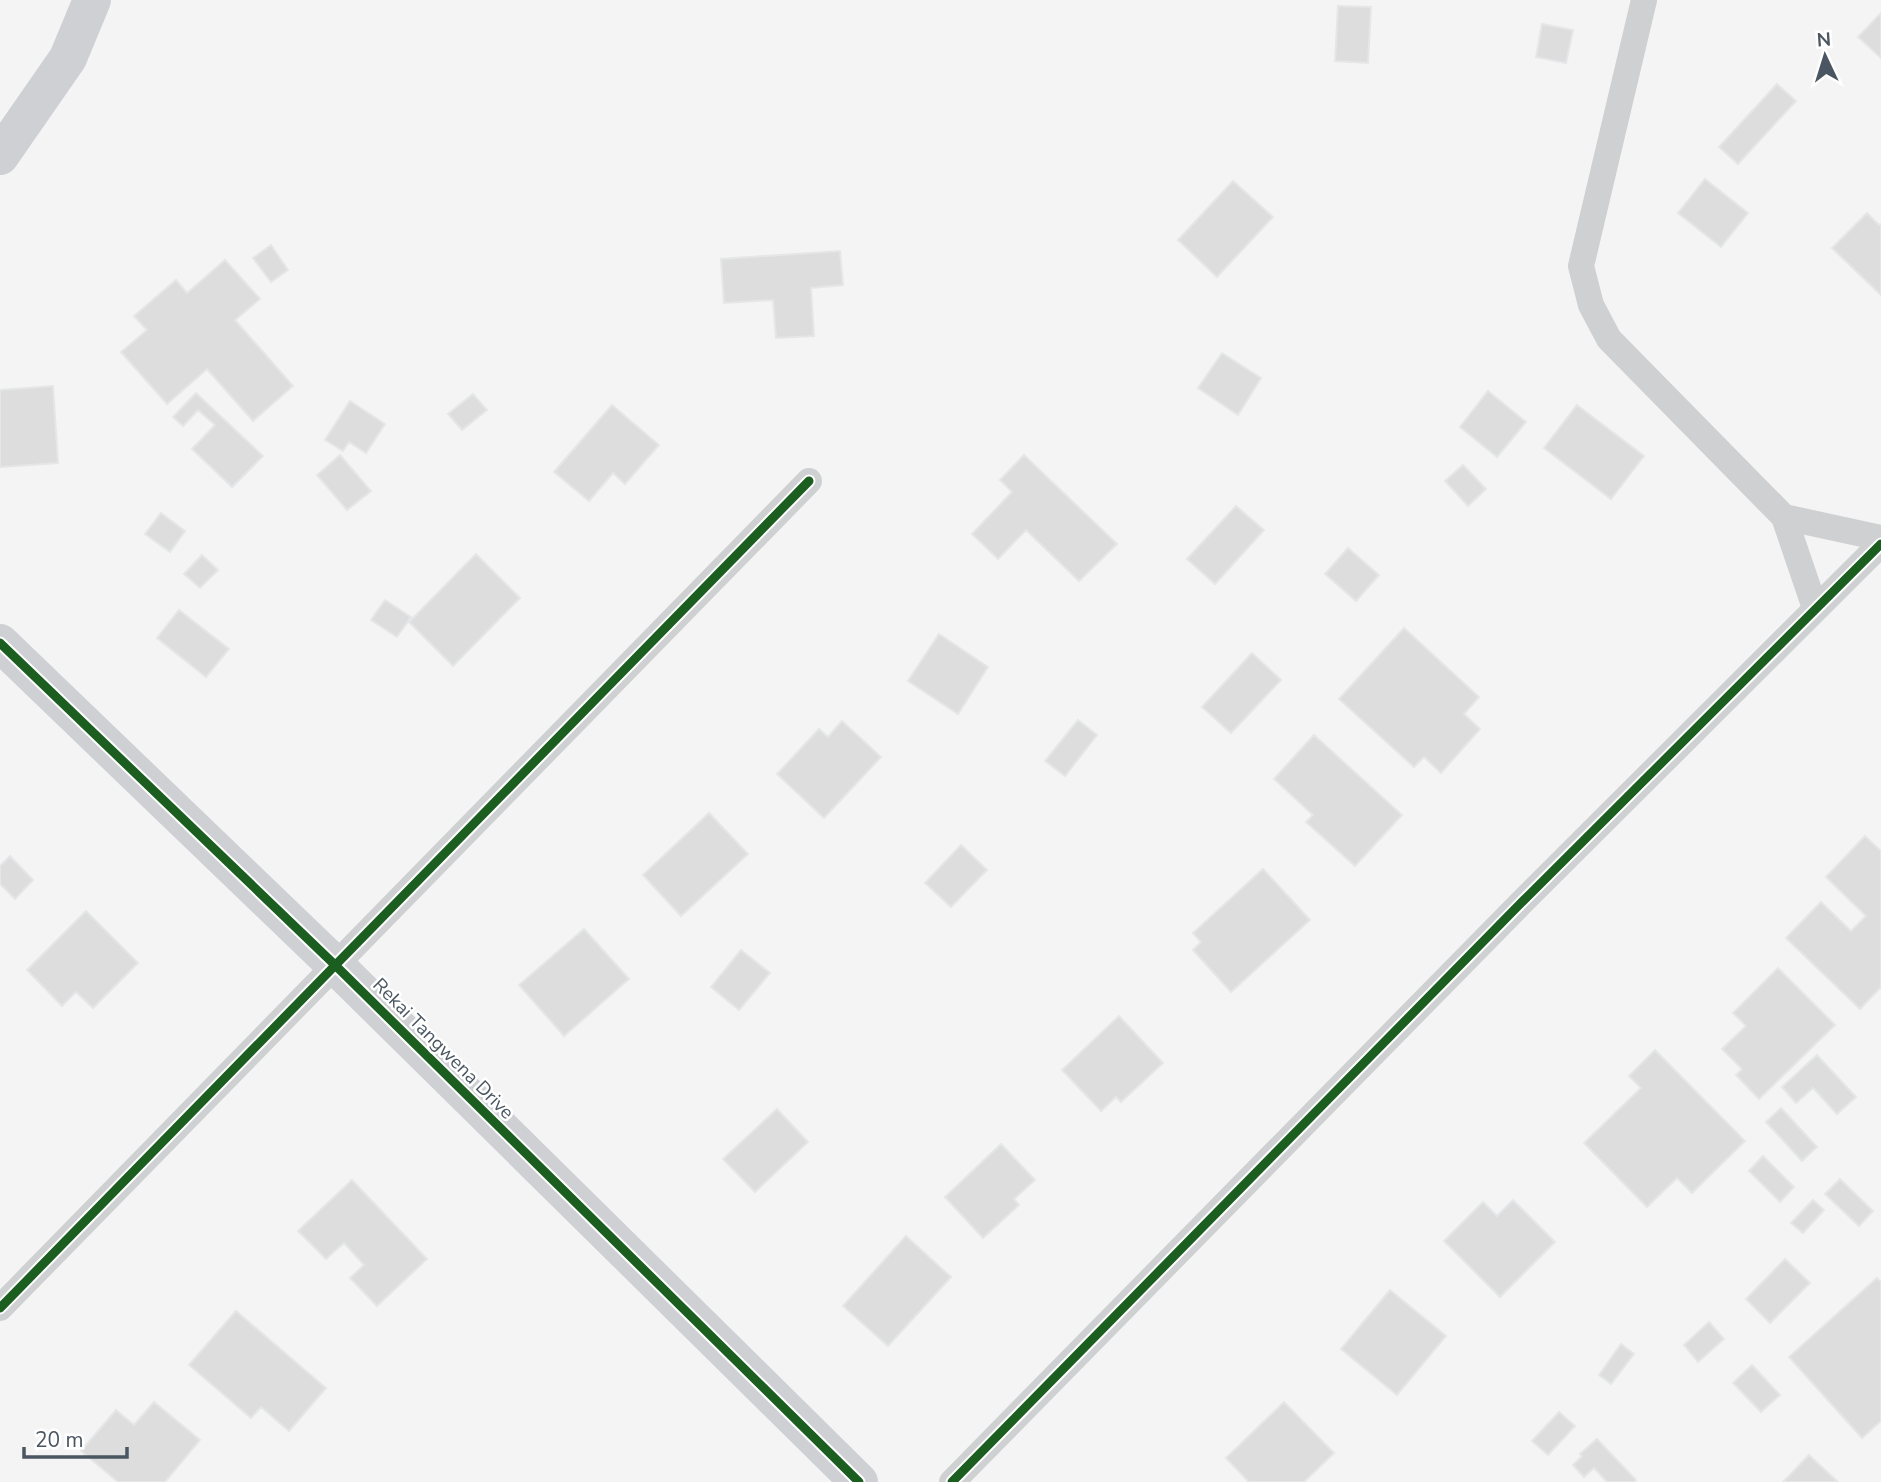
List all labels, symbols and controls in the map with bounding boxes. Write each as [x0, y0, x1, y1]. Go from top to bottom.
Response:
north arrow [1790, 21, 1860, 91]
text: N [1816, 27, 1832, 54]
street label: Rekai Tangwena Drive [367, 972, 520, 1125]
scale bar [24, 1416, 128, 1460]
text: 20 m [35, 1426, 84, 1454]

